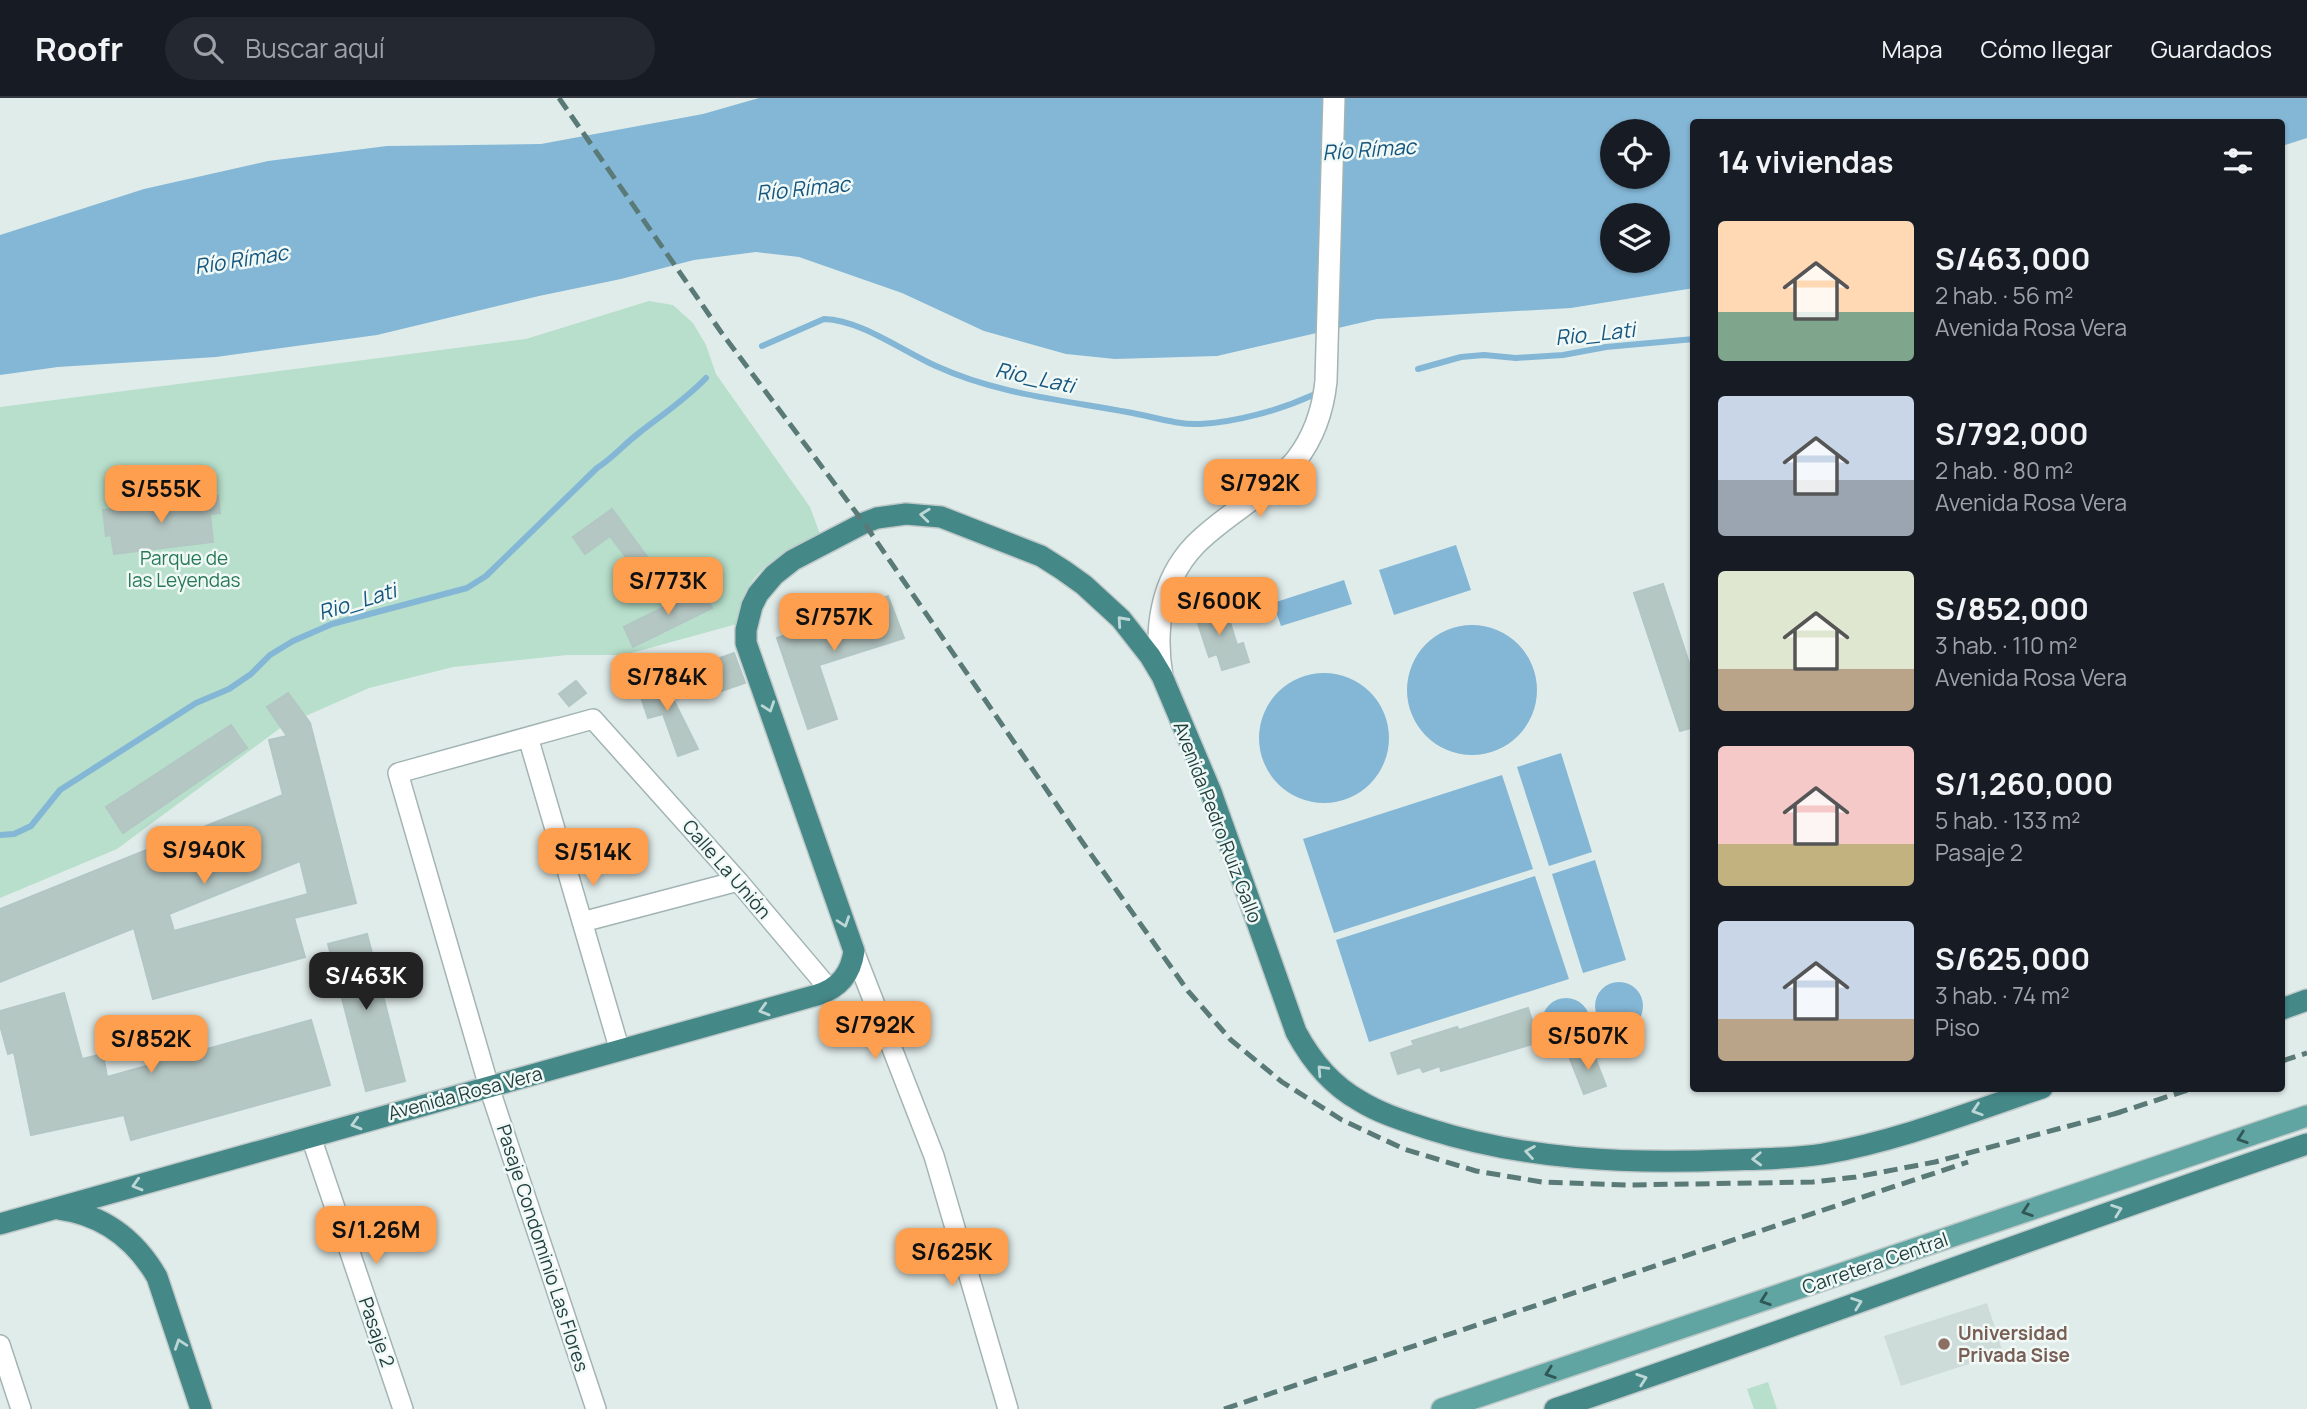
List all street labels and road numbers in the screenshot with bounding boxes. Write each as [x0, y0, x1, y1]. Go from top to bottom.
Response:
street label: Avenida Pedro Ruiz Gallo [1168, 718, 1268, 926]
street label: Calle La Unión [677, 814, 777, 924]
street label: Avenida Rosa Vera [385, 1060, 545, 1126]
street label: Pasaje Condominio Las Flores [491, 1121, 595, 1375]
street label: Carretera Central [1799, 1226, 1951, 1300]
street label: Pasaje 2 [353, 1293, 401, 1371]

